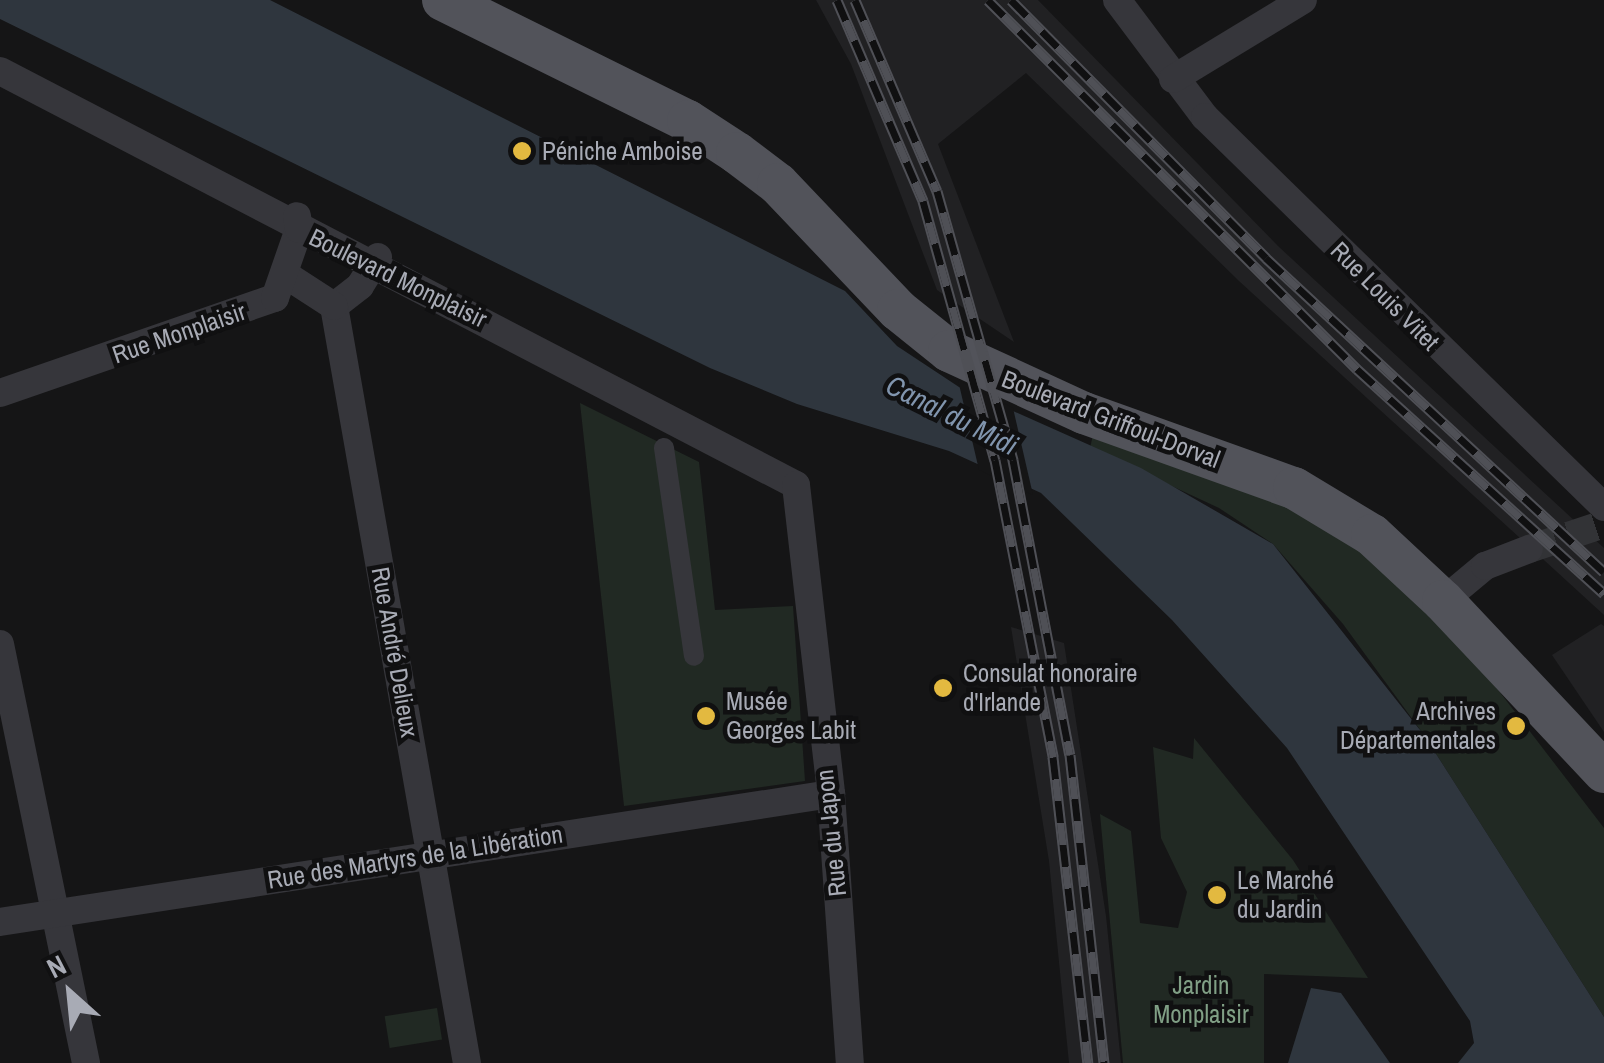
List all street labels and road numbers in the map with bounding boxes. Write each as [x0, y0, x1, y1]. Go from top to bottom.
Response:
street label: Boulevard Monplaisir [304, 222, 492, 334]
street label: Rue Louis Vitet [1325, 236, 1445, 356]
street label: Rue Monplaisir [108, 296, 250, 370]
street label: Boulevard Griffoul-Dorval [998, 364, 1224, 474]
street label: Rue André Delieux [365, 564, 425, 740]
street label: Rue du Japon [809, 768, 853, 898]
street label: Rue des Martyrs de la Libération [265, 819, 565, 895]

